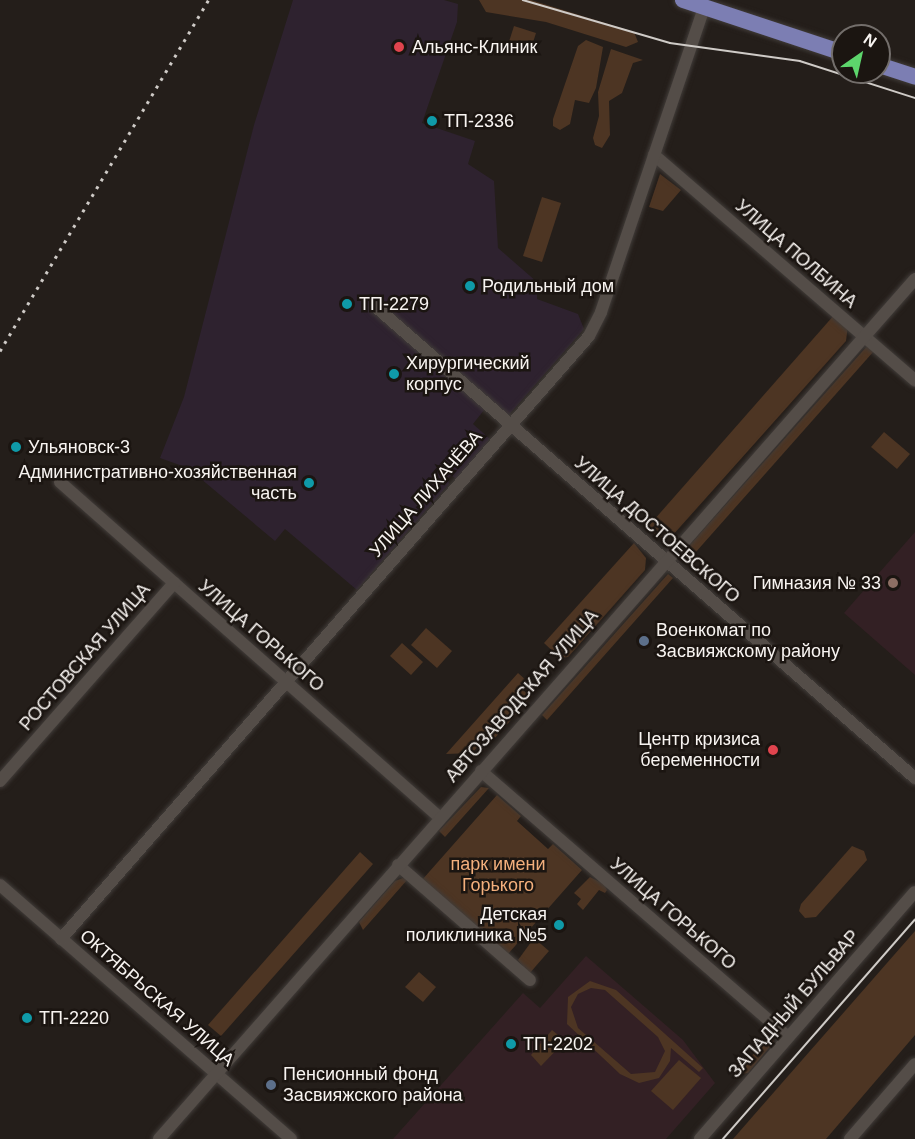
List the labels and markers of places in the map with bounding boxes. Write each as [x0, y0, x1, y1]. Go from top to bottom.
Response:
place label: Альянс-Клиник [412, 36, 537, 58]
marker: Альянс-Клиник [390, 38, 408, 56]
place label: ТП-2336 [444, 110, 514, 132]
marker: ТП-2336 [425, 114, 439, 128]
place label: Родильный дом [482, 275, 614, 297]
marker: Родильный дом [463, 279, 477, 293]
place label: ТП-2279 [359, 293, 429, 315]
marker: ТП-2279 [340, 297, 354, 311]
place label: Хирургический корпус [406, 353, 530, 395]
marker: Хирургический корпус [387, 367, 401, 381]
place label: Ульяновск-3 [28, 436, 130, 458]
marker: Ульяновск-3 [9, 440, 23, 454]
place label: Административно-хозяйственная часть [18, 462, 297, 504]
marker: Административно-хозяйственная часть [302, 476, 316, 490]
place label: Гимназия № 33 [753, 572, 881, 594]
marker: Гимназия № 33 [886, 576, 900, 590]
place label: Военкомат по Засвияжскому району [656, 620, 840, 662]
marker: Военкомат по Засвияжскому району [637, 634, 651, 648]
place label: Центр кризиса беременности [638, 729, 760, 771]
marker: Центр кризиса беременности [764, 741, 782, 759]
place label: Детская поликлиника №5 [406, 904, 547, 946]
marker: Детская поликлиника №5 [552, 918, 566, 932]
place label: ТП-2220 [39, 1007, 109, 1029]
marker: ТП-2220 [20, 1011, 34, 1025]
place label: ТП-2202 [523, 1033, 593, 1055]
marker: ТП-2202 [504, 1037, 518, 1051]
place label: Пенсионный фонд Засвияжского района [283, 1064, 463, 1106]
marker: Пенсионный фонд Засвияжского района [264, 1078, 278, 1092]

